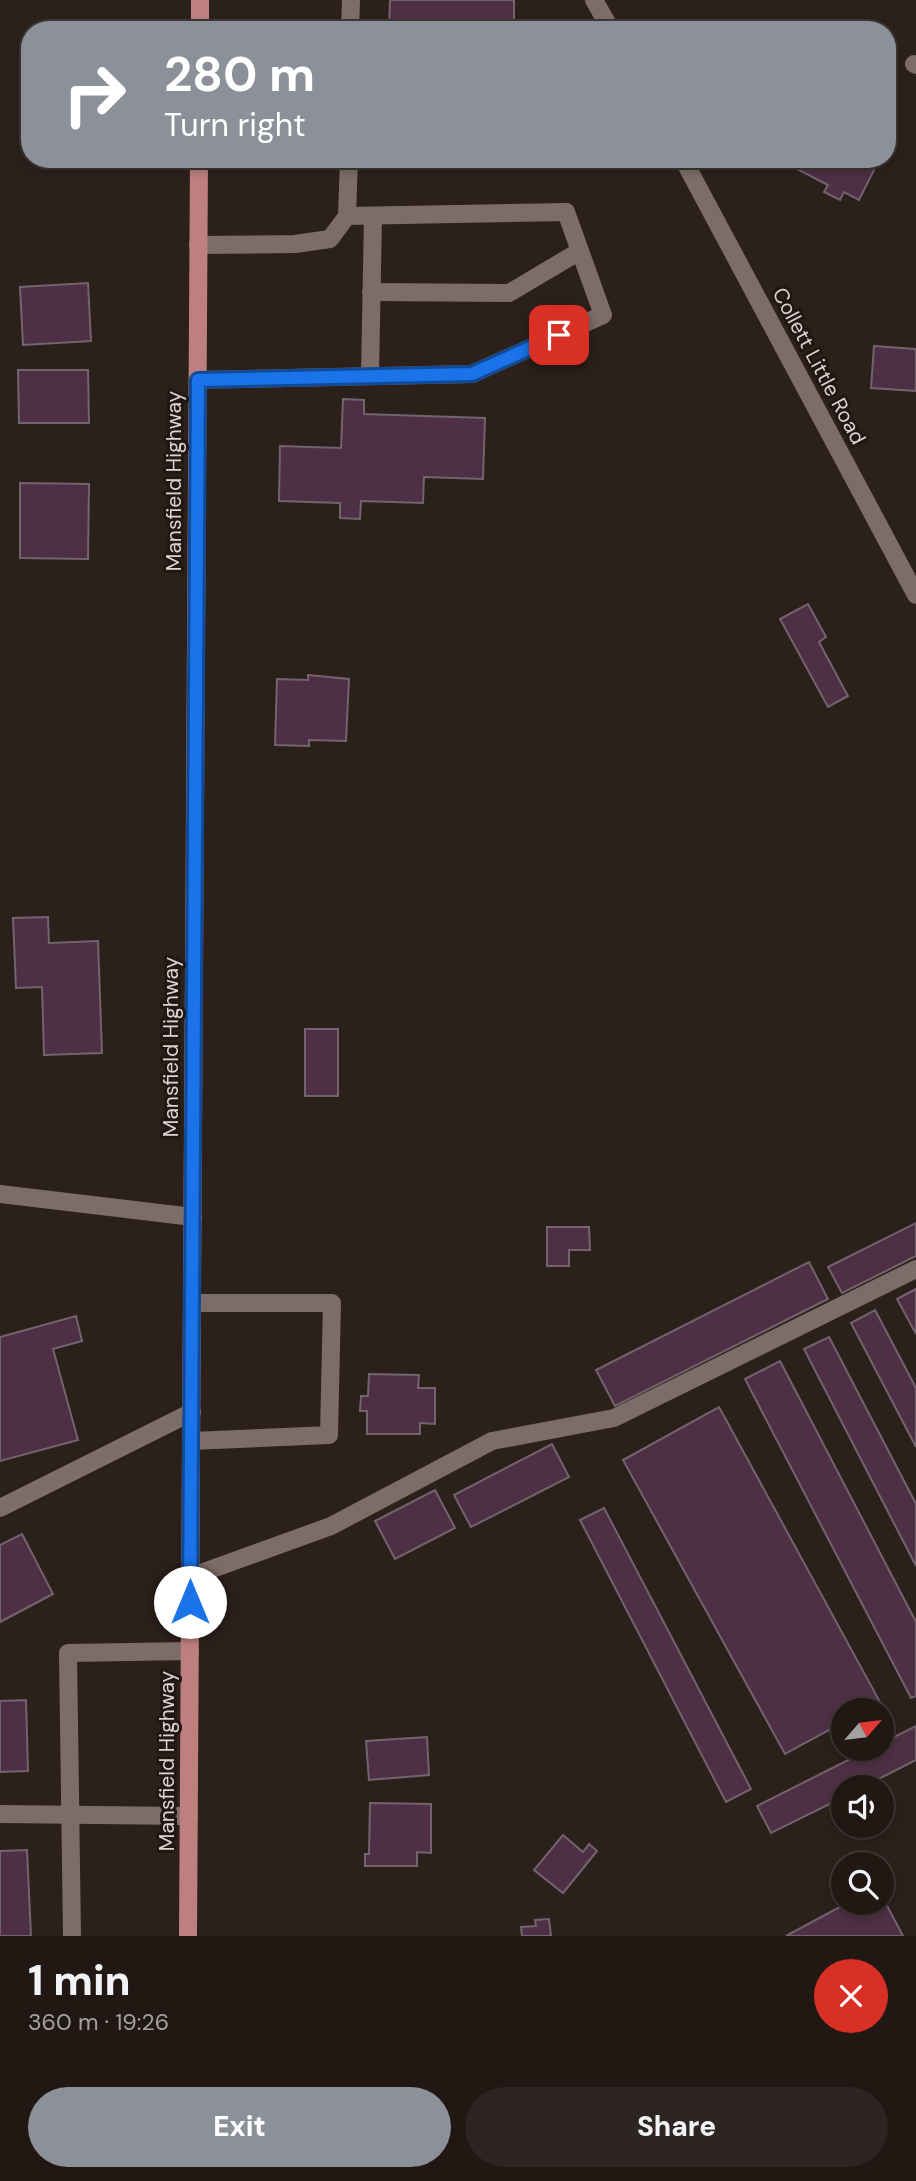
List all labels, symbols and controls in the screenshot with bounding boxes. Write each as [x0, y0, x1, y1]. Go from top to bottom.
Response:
text: 280 m [164, 42, 315, 106]
icon: right [49, 49, 140, 140]
text: Turn right [164, 104, 306, 146]
street label: Collett Little Road [766, 283, 872, 449]
pin [529, 305, 589, 365]
icon: arrive [540, 316, 578, 354]
street label: Mansfield Highway [160, 390, 188, 571]
street label: Mansfield Highway [157, 956, 185, 1137]
position arrow [153, 1565, 227, 1639]
street label: Mansfield Highway [153, 1670, 181, 1851]
north arrow [831, 1698, 894, 1760]
map controls [831, 1698, 894, 1915]
button: sound [831, 1775, 894, 1838]
button: search [831, 1852, 894, 1915]
text: 1 min [28, 1953, 131, 2008]
button: close [814, 1959, 888, 2033]
text: 360 m · 19:26 [28, 2007, 169, 2037]
button: Exit [28, 2087, 451, 2167]
button: Share [465, 2087, 888, 2167]

